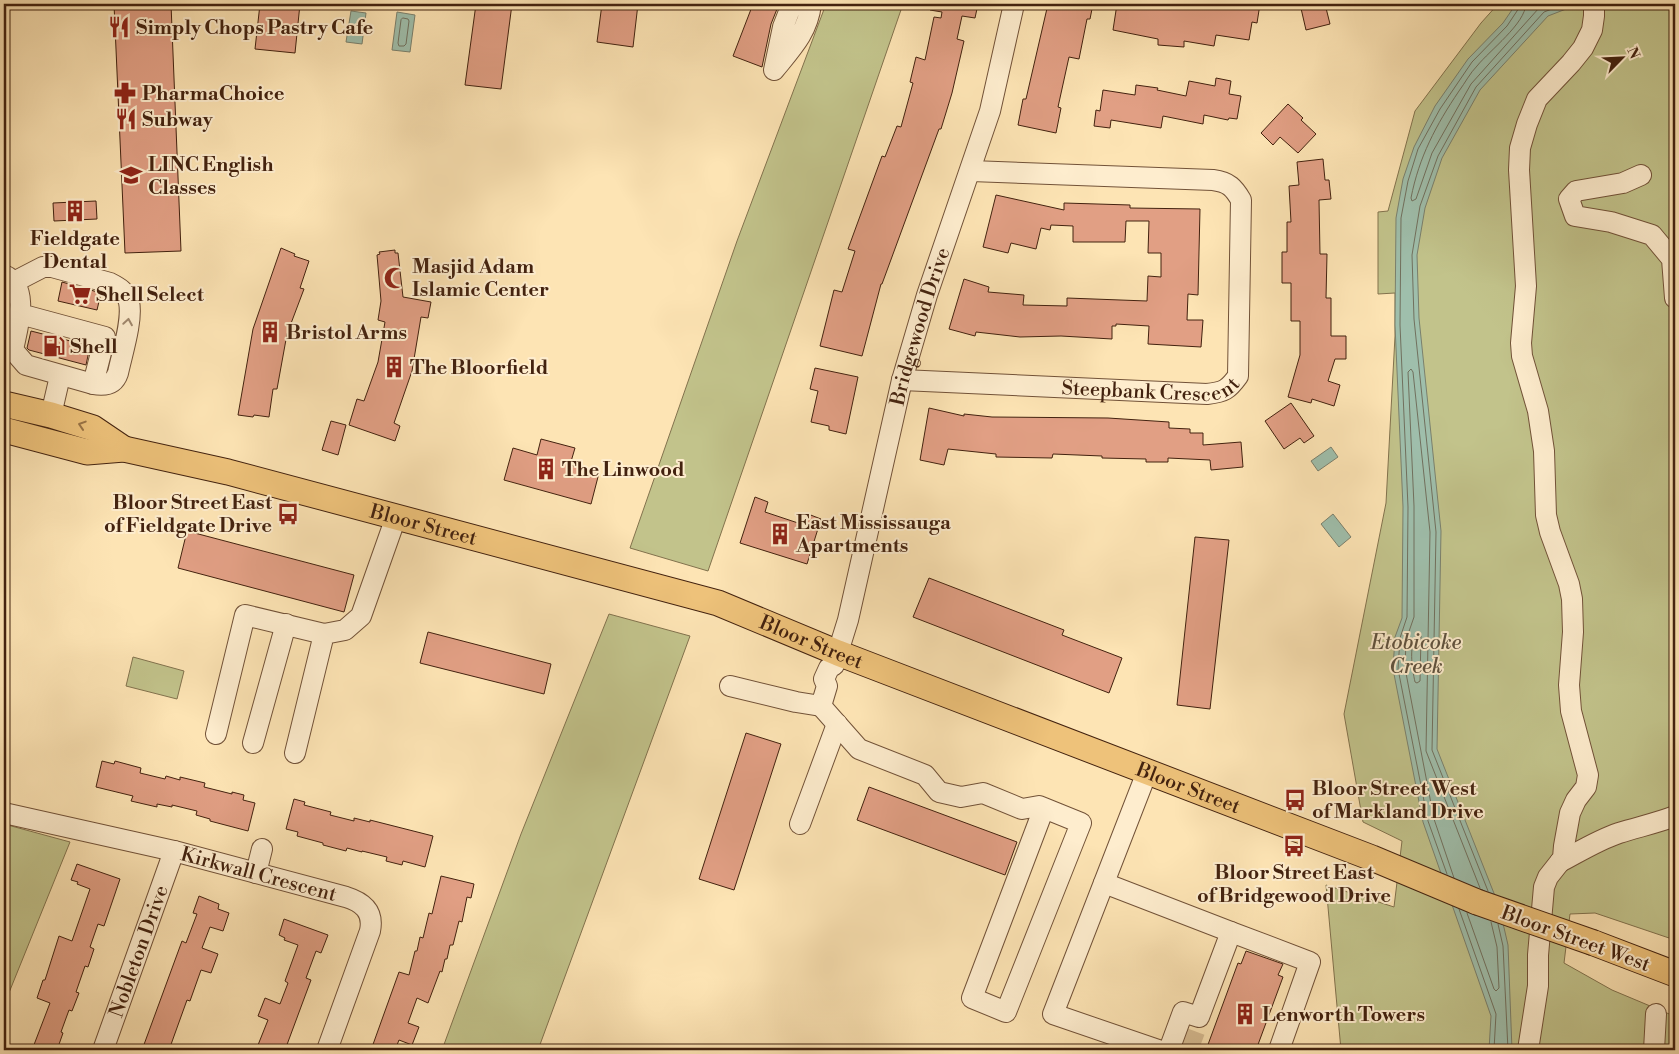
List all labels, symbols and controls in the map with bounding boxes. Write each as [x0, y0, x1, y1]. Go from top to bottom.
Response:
restaurant icon: Simply Chops Pastry Cafe [106, 14, 132, 40]
place label: Simply Chops Pastry Cafe [136, 16, 374, 41]
north arrow [1596, 32, 1646, 82]
text: N [1622, 44, 1643, 62]
pharmacy icon: PharmaChoice [112, 80, 138, 106]
place label: PharmaChoice [142, 82, 285, 107]
restaurant icon: Subway [113, 106, 139, 132]
place label: Subway [142, 108, 214, 133]
place label: LINC English Classes [148, 153, 274, 201]
school or university icon: LINC English Classes [118, 162, 144, 188]
building icon: Fieldgate Dental [62, 198, 88, 224]
place label: Fieldgate Dental [30, 227, 120, 275]
street label: Bridgewood Drive [885, 245, 956, 409]
place label: Masjid Adam Islamic Center [412, 255, 549, 303]
mosque icon: Masjid Adam Islamic Center [382, 265, 408, 291]
supermarket icon: Shell Select [67, 281, 93, 307]
place label: Shell Select [96, 283, 205, 308]
one-way arrow [123, 317, 133, 326]
building icon: Bristol Arms [257, 319, 283, 345]
place label: Bristol Arms [286, 321, 407, 346]
fuel station icon: Shell [41, 333, 67, 359]
place label: Shell [70, 335, 118, 360]
building icon: The Bloorfield [381, 354, 407, 380]
place label: The Bloorfield [410, 356, 549, 381]
street label: Steepbank Crescent [1061, 373, 1246, 408]
one-way arrow [78, 420, 87, 430]
building icon: The Linwood [533, 456, 559, 482]
place label: The Linwood [562, 458, 685, 483]
place label: Bloor Street East of Fieldgate Drive [104, 491, 273, 539]
street label: Bloor Street [366, 499, 479, 552]
bus stop icon: Bloor Street East of Fieldgate Drive [275, 501, 301, 527]
place label: East Mississauga Apartments [795, 511, 951, 559]
building icon: East Mississauga Apartments [767, 521, 793, 547]
street label: Bloor Street [755, 610, 866, 675]
water label: Etobicoke Creek [1370, 630, 1462, 680]
street label: Bloor Street [1131, 757, 1243, 820]
place label: Bloor Street West of Markland Drive [1312, 777, 1484, 825]
bus stop icon: Bloor Street West of Markland Drive [1282, 787, 1308, 813]
bus stop icon: Bloor Street East of Bridgewood Drive [1281, 833, 1307, 859]
street label: Kirkwall Crescent [178, 842, 339, 908]
place label: Bloor Street East of Bridgewood Drive [1197, 861, 1391, 909]
street label: Nobleton Drive [105, 882, 175, 1021]
street label: Bloor Street West [1497, 901, 1653, 978]
building icon: Lenworth Towers [1232, 1001, 1258, 1027]
place label: Lenworth Towers [1262, 1003, 1425, 1028]

